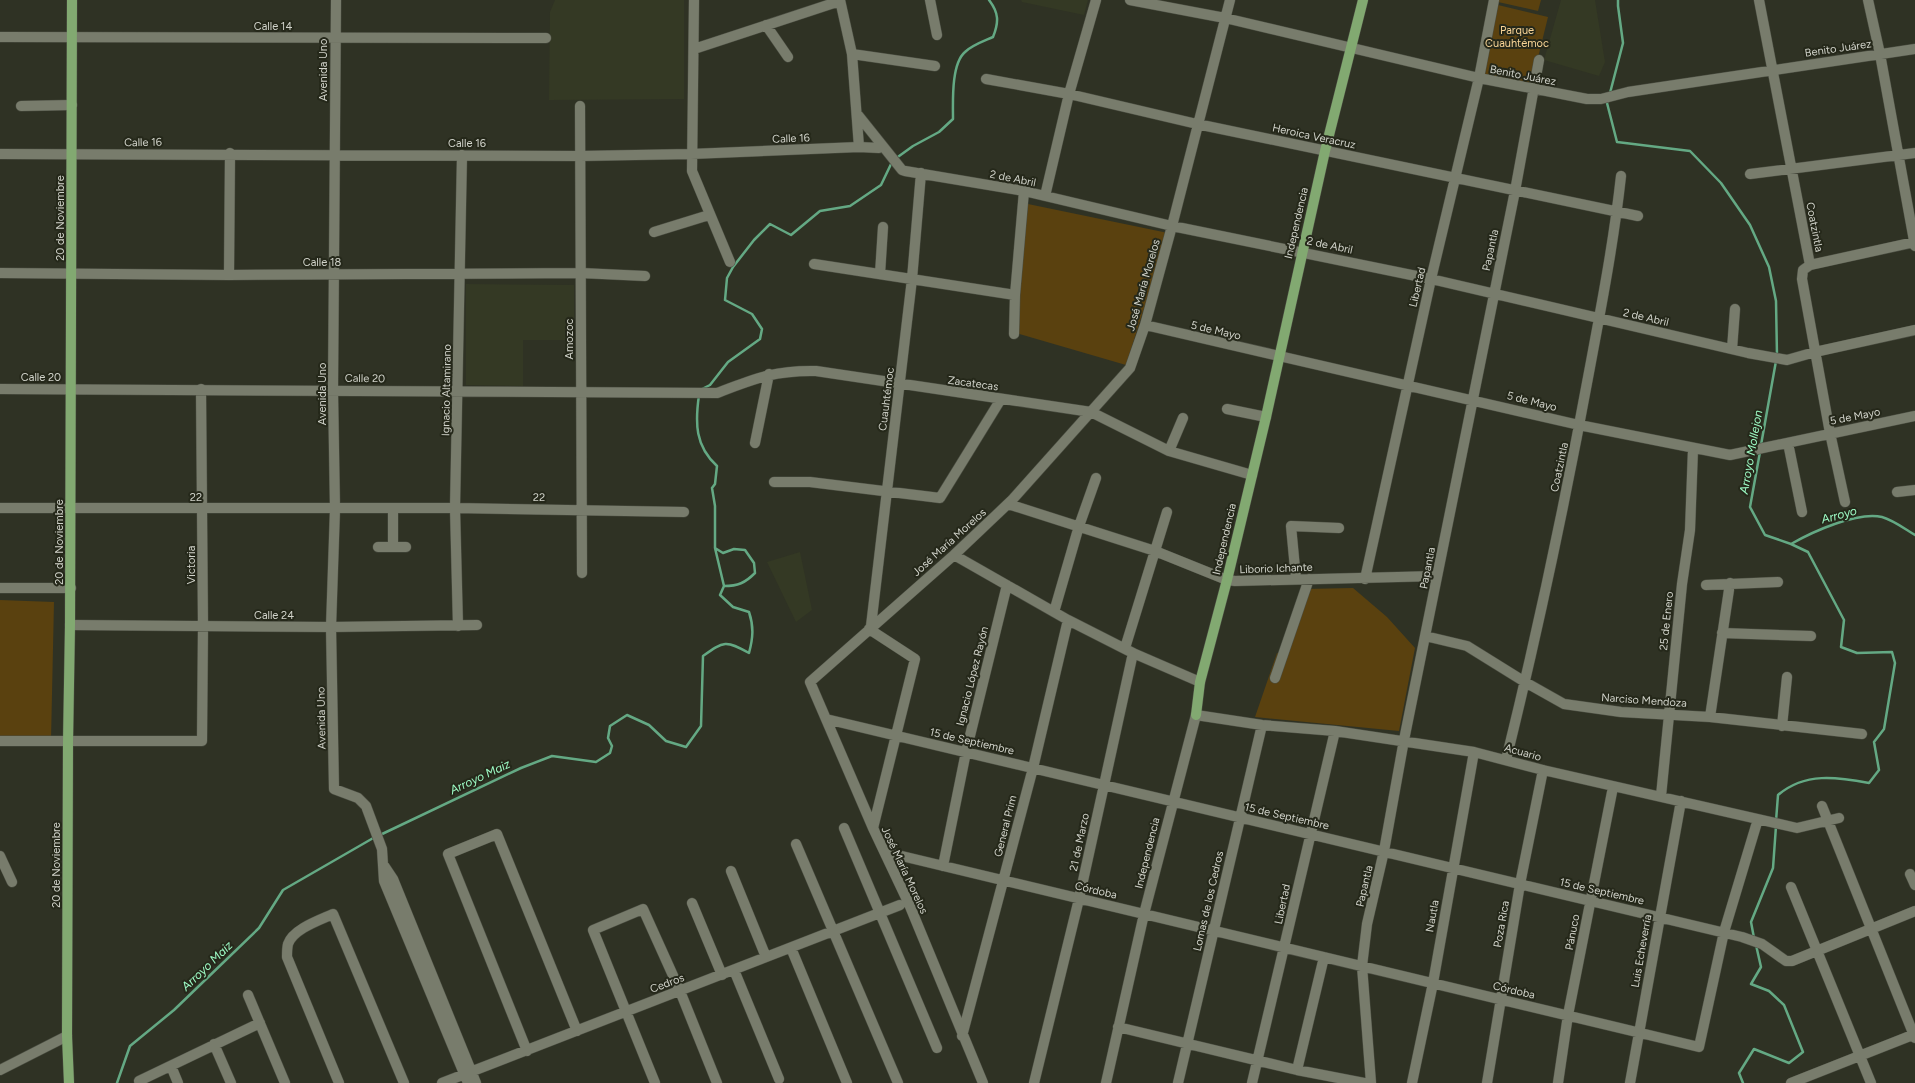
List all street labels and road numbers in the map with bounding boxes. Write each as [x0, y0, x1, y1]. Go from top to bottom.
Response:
street label: Calle 14 [254, 20, 292, 33]
street label: Benito Juárez [1804, 37, 1872, 60]
street label: Avenida Uno [317, 39, 330, 101]
street label: Benito Juárez [1489, 63, 1557, 88]
street label: Heroica Veracruz [1271, 121, 1357, 152]
street label: Calle 16 [772, 131, 810, 146]
street label: Calle 16 [124, 136, 162, 149]
street label: Calle 16 [448, 137, 486, 150]
street label: 2 de Abril [989, 168, 1037, 189]
street label: 20 de Noviembre [54, 175, 67, 261]
street label: Independencia [1282, 186, 1311, 260]
street label: Coatzintla [1803, 201, 1826, 253]
street label: Papantla [1480, 228, 1501, 272]
street label: 2 de Abril [1306, 234, 1354, 257]
street label: José María Morelos [1124, 238, 1163, 332]
street label: Calle 18 [303, 256, 341, 269]
street label: Libertad [1407, 266, 1428, 308]
street label: 2 de Abril [1622, 306, 1670, 329]
street label: Amozoc [563, 318, 576, 359]
street label: 5 de Mayo [1190, 318, 1242, 343]
street label: Ignacio Altamirano [439, 344, 454, 436]
street label: Avenida Uno [316, 363, 329, 425]
street label: Cuauhtémoc [876, 367, 897, 432]
street label: Calle 20 [21, 371, 61, 384]
street label: Calle 20 [345, 372, 385, 385]
street label: Zacatecas [947, 374, 999, 393]
street label: 5 de Mayo [1506, 389, 1558, 414]
street label: 5 de Mayo [1829, 405, 1881, 428]
street label: Coatzintla [1548, 441, 1571, 493]
street label: 22 [190, 491, 202, 504]
street label: 22 [533, 491, 545, 504]
street label: 20 de Noviembre [53, 499, 66, 585]
street label: Independencia [1210, 502, 1239, 576]
street label: José María Morelos [910, 506, 989, 579]
street label: Victoria [185, 546, 198, 584]
street label: Papantla [1417, 546, 1438, 590]
street label: Liborio Ichante [1239, 561, 1313, 576]
street label: 25 de Enero [1657, 591, 1676, 651]
street label: Calle 24 [254, 609, 294, 622]
street label: Ignacio López Rayón [954, 625, 991, 727]
street label: Avenida Uno [314, 687, 329, 749]
street label: Narciso Mendoza [1601, 691, 1687, 710]
street label: 15 de Septiembre [928, 725, 1015, 758]
street label: Acuario [1503, 741, 1543, 764]
street label: General Prim [992, 794, 1019, 858]
street label: 15 de Septiembre [1243, 800, 1330, 833]
street label: 21 de Marzo [1067, 812, 1092, 872]
street label: Independencia [1132, 816, 1163, 890]
street label: 20 de Noviembre [50, 822, 63, 908]
street label: José María Morelos [879, 825, 930, 916]
street label: Lomas de los Cedros [1191, 850, 1226, 952]
street label: Papantla [1353, 864, 1376, 908]
street label: 15 de Septiembre [1558, 875, 1645, 908]
street label: Córdoba [1074, 879, 1118, 902]
street label: Libertad [1272, 883, 1293, 925]
street label: Nautla [1423, 899, 1442, 933]
street label: Poza Rica [1491, 900, 1512, 949]
street label: Pánuco [1563, 913, 1582, 951]
street label: Luis Echeverría [1629, 914, 1654, 989]
street label: Cedros [648, 971, 686, 996]
street label: Córdoba [1492, 979, 1536, 1002]

